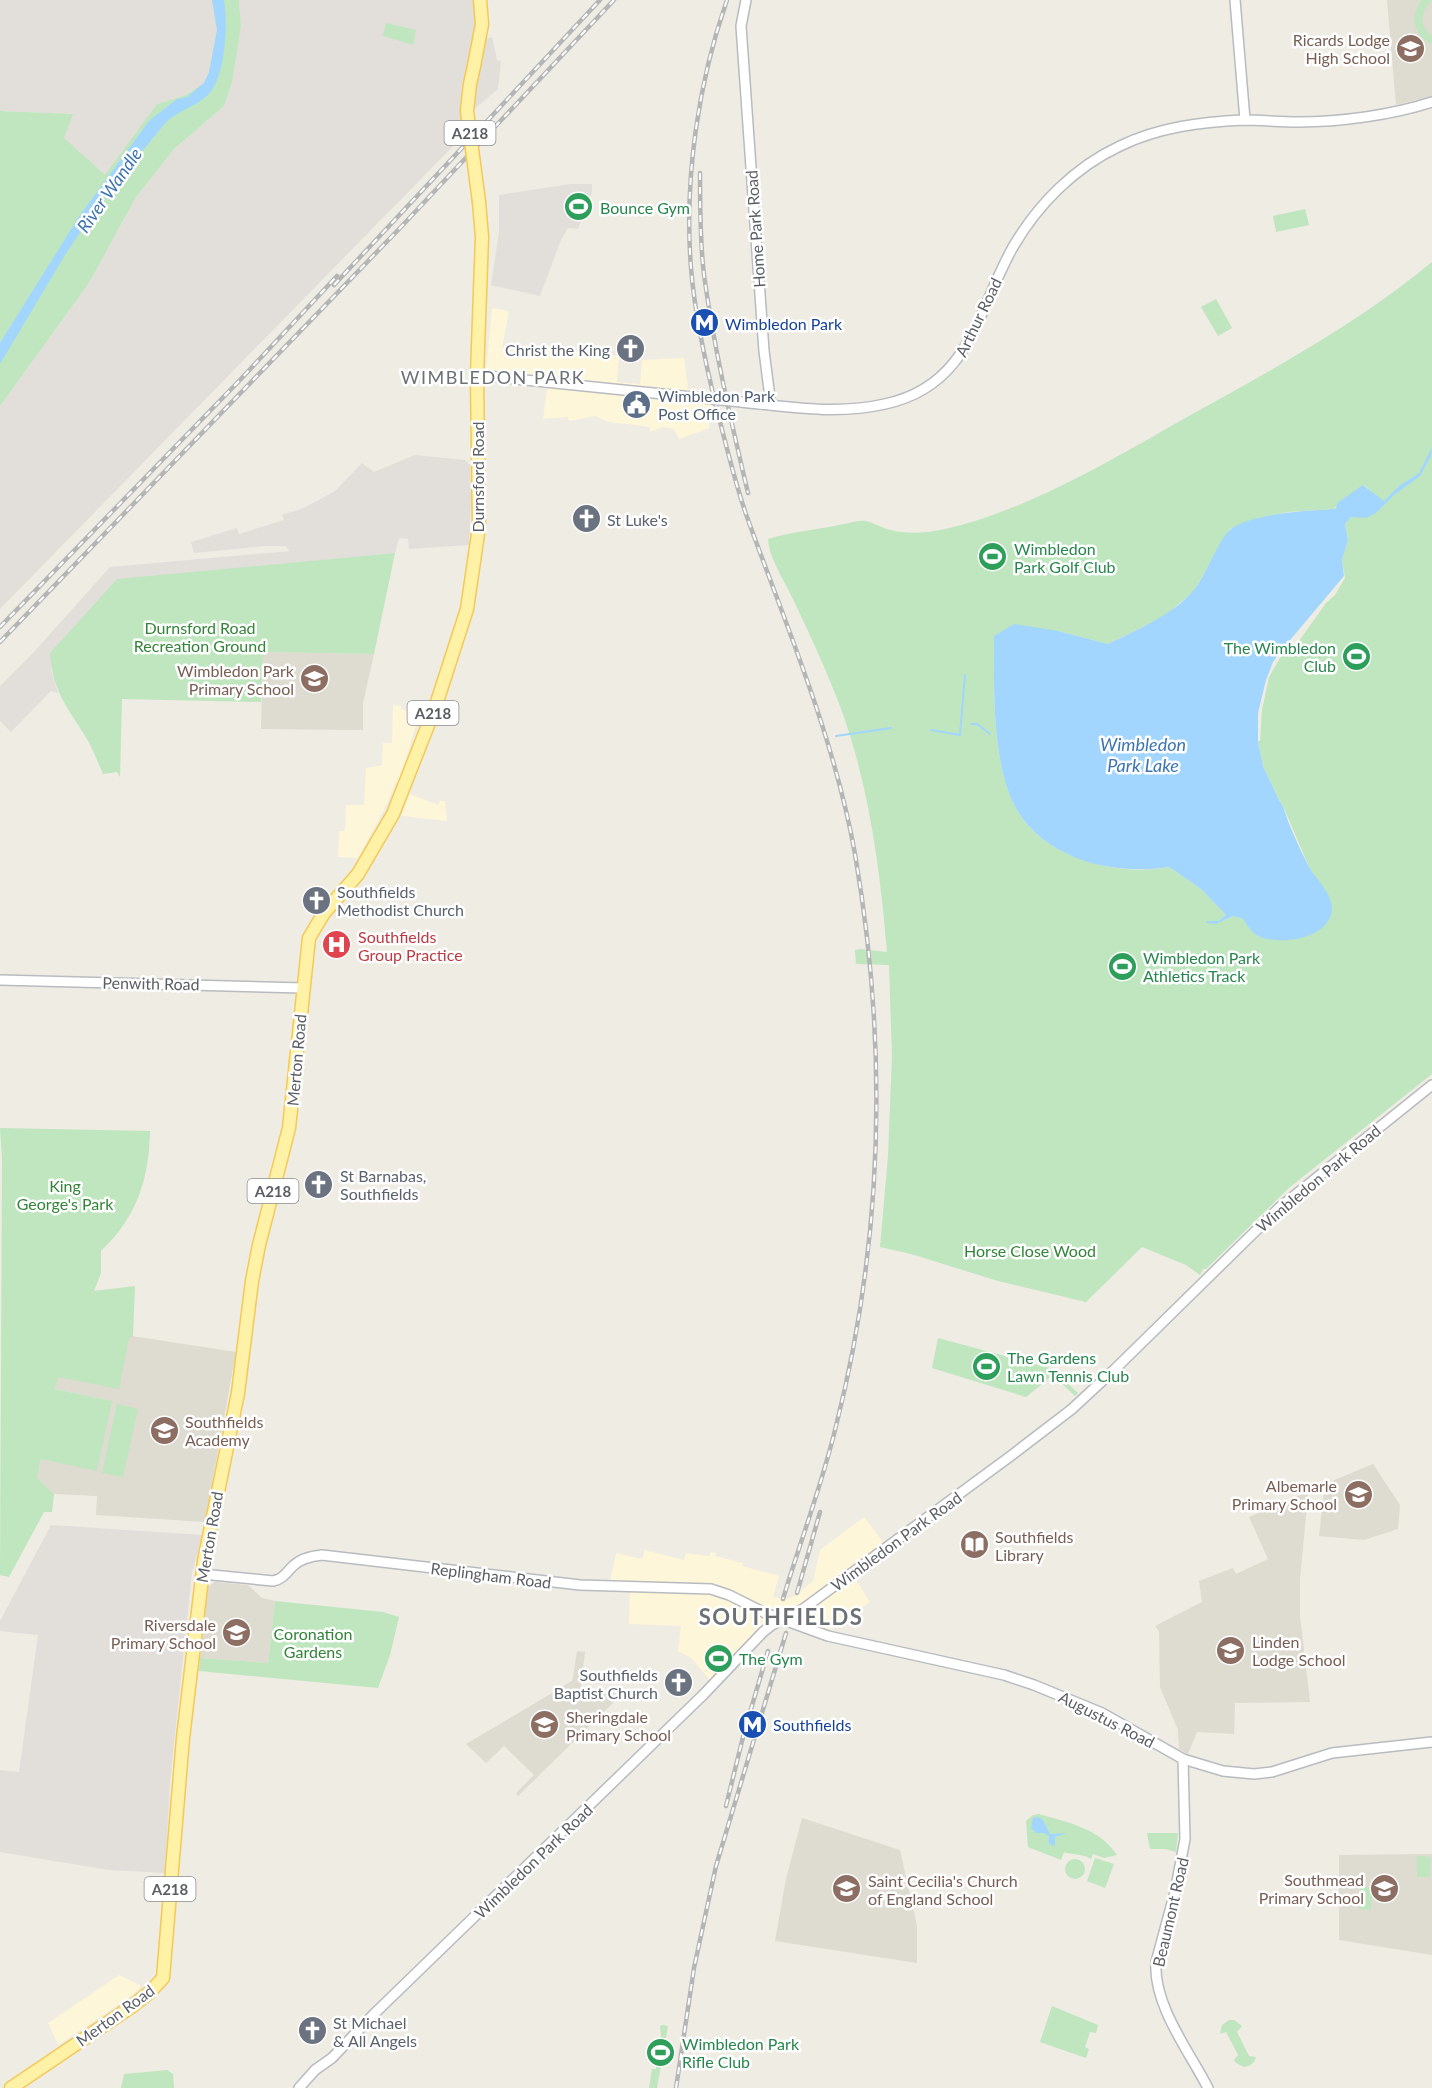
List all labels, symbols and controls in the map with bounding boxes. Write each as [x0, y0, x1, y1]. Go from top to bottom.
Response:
place label: Ricards Lodge High School [1293, 30, 1390, 67]
school or university icon: Ricards Lodge High School [1395, 32, 1427, 64]
road number: A218 [444, 121, 496, 145]
water label: River Wandle [72, 143, 146, 237]
street label: Home Park Road [741, 170, 769, 288]
sports icon: Bounce Gym [563, 191, 595, 223]
place label: Bounce Gym [600, 198, 690, 217]
street label: Arthur Road [951, 275, 1005, 359]
metro station icon: Wimbledon Park [688, 307, 720, 339]
place label: Wimbledon Park [725, 314, 843, 333]
church icon: Christ the King [615, 333, 647, 365]
place label: Christ the King [505, 340, 610, 359]
district label: WIMBLEDON PARK [401, 366, 585, 388]
place label: Wimbledon Park Post Office [658, 386, 776, 423]
public building icon: Wimbledon Park Post Office [621, 388, 653, 420]
street label: Durnsford Road [468, 421, 487, 533]
church icon: St Luke's [570, 503, 602, 535]
place label: St Luke's [607, 510, 668, 529]
place label: Wimbledon Park Golf Club [1014, 539, 1116, 576]
sports icon: Wimbledon Park Golf Club [977, 541, 1009, 573]
park label: Durnsford Road Recreation Ground [134, 618, 266, 655]
place label: The Wimbledon Club [1224, 638, 1336, 675]
sports icon: The Wimbledon Club [1341, 640, 1373, 672]
place label: Wimbledon Park Primary School [177, 661, 295, 698]
school or university icon: Wimbledon Park Primary School [299, 663, 331, 695]
road number: A218 [408, 701, 458, 725]
water label: Wimbledon Park Lake [1100, 733, 1186, 776]
place label: Southfields Methodist Church [337, 882, 464, 919]
church icon: Southfields Methodist Church [300, 884, 332, 916]
place label: Southfields Group Practice [358, 927, 463, 964]
hospital icon: Southfields Group Practice [321, 929, 353, 961]
place label: Wimbledon Park Athletics Track [1143, 948, 1261, 985]
sports icon: Wimbledon Park Athletics Track [1106, 950, 1138, 982]
street label: Penwith Road [102, 973, 200, 993]
street label: Merton Road [283, 1013, 309, 1107]
street label: Wimbledon Park Road [1252, 1120, 1384, 1236]
place label: St Barnabas, Southfields [340, 1166, 427, 1203]
church icon: St Barnabas, Southfields [303, 1168, 335, 1200]
park label: King George's Park [17, 1176, 114, 1213]
road number: A218 [248, 1179, 298, 1203]
park label: Horse Close Wood [964, 1241, 1096, 1260]
place label: The Gardens Lawn Tennis Club [1007, 1348, 1129, 1385]
sports icon: The Gardens Lawn Tennis Club [970, 1350, 1002, 1382]
place label: Southfields Academy [185, 1412, 264, 1449]
school or university icon: Southfields Academy [148, 1414, 180, 1446]
place label: Albemarle Primary School [1232, 1476, 1337, 1513]
school or university icon: Albemarle Primary School [1342, 1478, 1374, 1510]
street label: Wimbledon Park Road [827, 1487, 965, 1595]
street label: Merton Road [192, 1490, 226, 1584]
place label: Southfields Library [995, 1527, 1074, 1564]
library icon: Southfields Library [958, 1529, 990, 1561]
street label: Replingham Road [430, 1558, 552, 1592]
district label: SOUTHFIELDS [699, 1603, 863, 1630]
place label: Riversdale Primary School [111, 1615, 216, 1652]
school or university icon: Riversdale Primary School [221, 1617, 253, 1649]
park label: Coronation Gardens [274, 1624, 352, 1661]
place label: Linden Lodge School [1252, 1632, 1346, 1669]
school or university icon: Linden Lodge School [1215, 1634, 1247, 1666]
sports icon: The Gym [702, 1642, 734, 1674]
place label: The Gym [739, 1649, 803, 1668]
place label: Southfields Baptist Church [554, 1665, 658, 1702]
church icon: Southfields Baptist Church [663, 1667, 695, 1699]
street label: Augustus Road [1056, 1687, 1158, 1751]
place label: Sheringdale Primary School [566, 1707, 671, 1744]
metro station icon: Southfields [736, 1708, 768, 1740]
school or university icon: Sheringdale Primary School [529, 1709, 561, 1741]
place label: Southfields [773, 1715, 852, 1734]
street label: Wimbledon Park Road [470, 1800, 596, 1922]
street label: Beaumont Road [1148, 1855, 1192, 1969]
place label: Southmead Primary School [1259, 1870, 1364, 1907]
place label: Saint Cecilia's Church of England School [868, 1871, 1018, 1908]
school or university icon: Southmead Primary School [1369, 1872, 1401, 1904]
school or university icon: Saint Cecilia's Church of England School [831, 1873, 863, 1905]
road number: A218 [144, 1877, 195, 1901]
street label: Merton Road [72, 1980, 158, 2050]
place label: St Michael & All Angels [333, 2013, 417, 2050]
church icon: St Michael & All Angels [296, 2015, 328, 2047]
place label: Wimbledon Park Rifle Club [682, 2034, 800, 2071]
sports icon: Wimbledon Park Rifle Club [645, 2036, 677, 2068]

